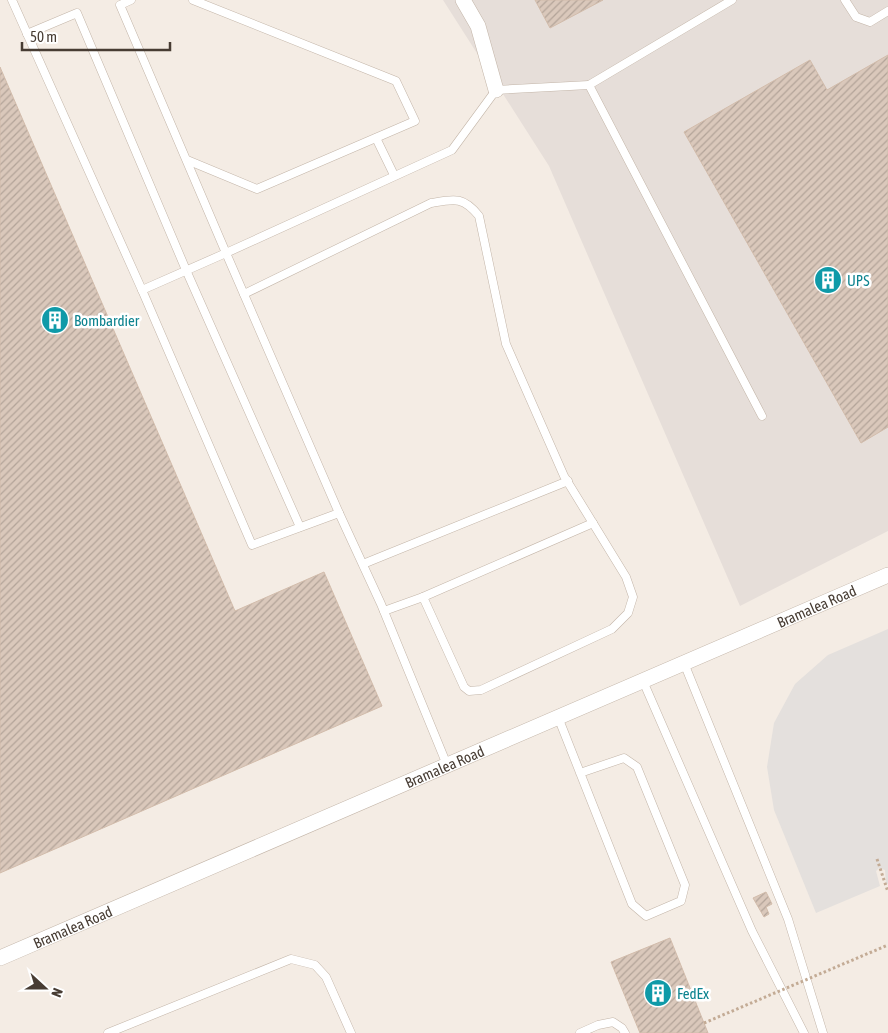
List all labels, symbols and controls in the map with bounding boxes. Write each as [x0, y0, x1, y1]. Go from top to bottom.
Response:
scale bar [22, 20, 170, 52]
text: 50 m [30, 28, 57, 45]
building icon: UPS [813, 265, 843, 295]
place label: UPS [847, 272, 870, 289]
building icon: Bombardier [40, 305, 70, 335]
place label: Bombardier [74, 312, 140, 329]
street label: Bramalea Road [774, 581, 858, 630]
street label: Bramalea Road [402, 742, 487, 791]
street label: Bramalea Road [30, 902, 115, 951]
north arrow [20, 963, 70, 1013]
building icon: FedEx [643, 978, 673, 1008]
place label: FedEx [677, 985, 709, 1002]
text: N [48, 986, 66, 999]

